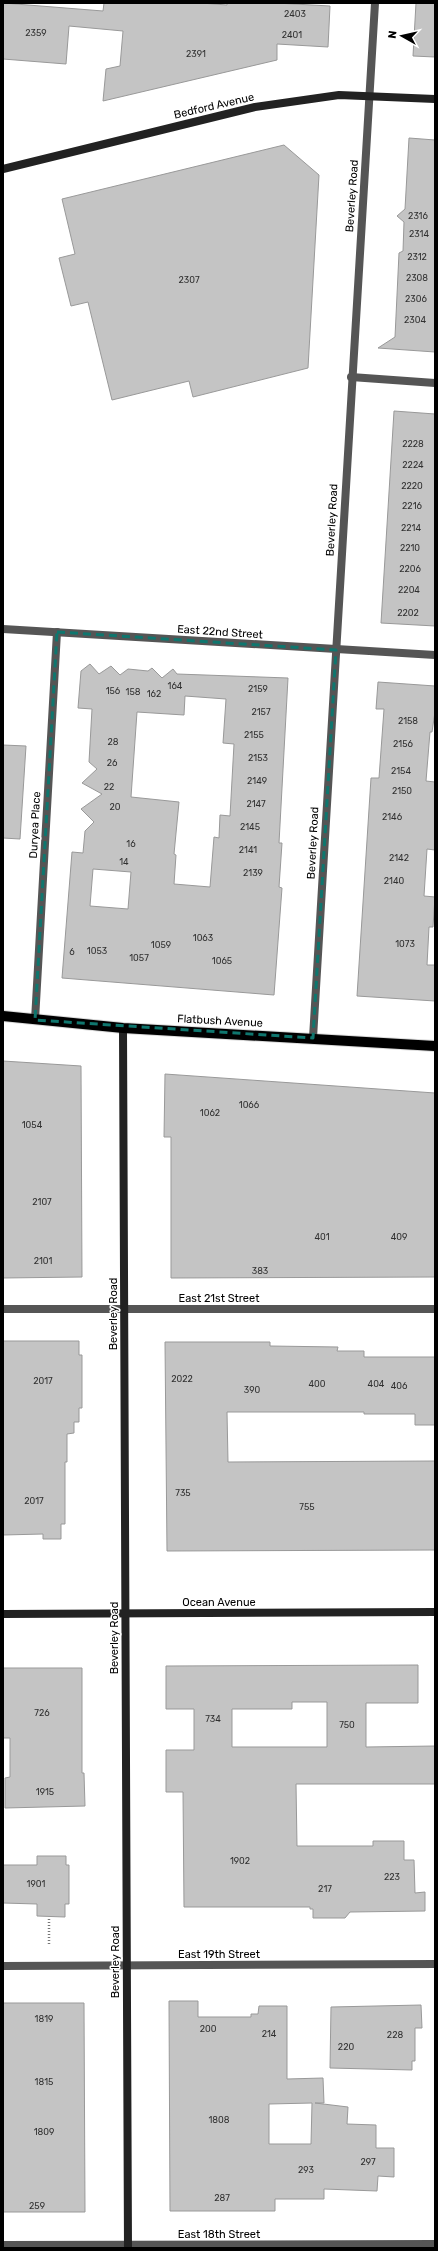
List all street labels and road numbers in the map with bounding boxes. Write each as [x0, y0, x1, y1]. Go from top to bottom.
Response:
street label: Bedford Avenue [173, 90, 255, 122]
street label: Beverley Road [343, 159, 361, 233]
street label: Beverley Road [324, 483, 340, 557]
street label: East 22nd Street [177, 623, 264, 642]
street label: Duryea Place [27, 791, 43, 859]
street label: Beverley Road [305, 806, 321, 880]
street label: Flatbush Avenue [177, 1012, 263, 1030]
street label: Beverley Road [107, 1278, 120, 1350]
street label: East 21st Street [179, 1292, 260, 1305]
street label: Ocean Avenue [182, 1596, 256, 1609]
street label: Beverley Road [108, 1602, 121, 1674]
street label: Beverley Road [109, 1926, 122, 1998]
street label: East 19th Street [178, 1948, 261, 1961]
street label: East 18th Street [178, 2228, 261, 2241]

